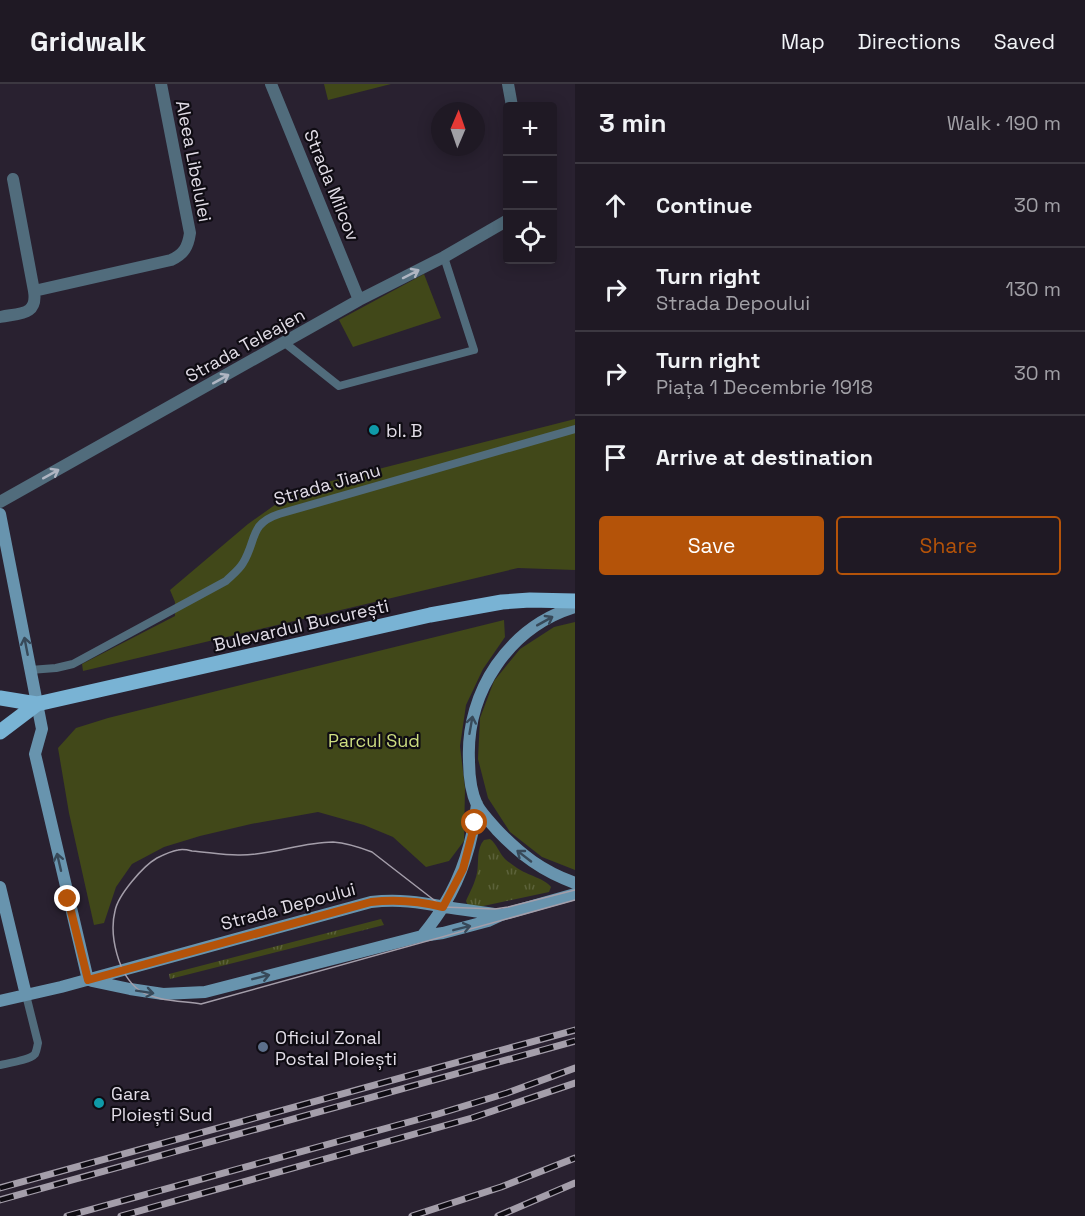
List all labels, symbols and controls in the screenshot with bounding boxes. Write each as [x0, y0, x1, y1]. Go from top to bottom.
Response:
text: Gridwalk [30, 23, 146, 59]
text: Map [781, 28, 825, 55]
text: Directions [858, 28, 961, 55]
text: Saved [994, 28, 1055, 55]
street label: Aleea Libelulei [171, 98, 217, 224]
north arrow [431, 102, 485, 156]
map controls [503, 102, 557, 264]
button: + [503, 102, 557, 156]
text: 3 min [599, 106, 667, 140]
text: Walk · 190 m [947, 110, 1061, 136]
street label: Strada Milcov [299, 126, 365, 244]
button: − [503, 156, 557, 210]
icon: ahead [599, 189, 632, 222]
text: Continue [656, 191, 752, 219]
text: 30 m [1014, 192, 1061, 218]
button: locate [503, 210, 557, 264]
text: Turn right [656, 262, 761, 290]
one-way arrow [402, 268, 420, 279]
icon: right [599, 273, 632, 306]
text: 130 m [1005, 276, 1061, 302]
text: Strada Depoului [656, 290, 810, 316]
street label: Strada Teleajen [181, 303, 309, 387]
text: Turn right [656, 346, 761, 374]
icon: right [599, 357, 632, 390]
text: 30 m [1014, 360, 1061, 386]
one-way arrow [213, 372, 230, 384]
text: Piața 1 Decembrie 1918 [656, 374, 873, 400]
place label: bl. B [386, 419, 423, 442]
marker: bl. B [367, 423, 381, 437]
icon: arrive [599, 441, 632, 474]
text: Arrive at destination [656, 443, 873, 471]
street label: Strada Jianu [271, 458, 383, 510]
one-way arrow [42, 467, 59, 479]
button: Save [599, 516, 824, 575]
button: Share [836, 516, 1061, 575]
street label: Bulevardul București [211, 594, 391, 656]
one-way arrow [536, 615, 553, 627]
one-way arrow [19, 637, 31, 656]
one-way arrow [466, 716, 477, 735]
park label: Parcul Sud [328, 729, 420, 752]
route start [461, 809, 487, 835]
one-way arrow [516, 849, 532, 862]
one-way arrow [53, 853, 65, 872]
street label: Strada Depoului [218, 877, 358, 935]
route end [54, 885, 80, 911]
one-way arrow [453, 921, 472, 933]
one-way arrow [251, 970, 270, 982]
one-way arrow [135, 986, 155, 997]
place label: Oficiul Zonal Postal Ploiești [275, 1026, 397, 1070]
marker: Oficiul Zonal Postal Ploiești [256, 1040, 270, 1054]
place label: Gara Ploiești Sud [111, 1082, 213, 1126]
marker: Gara Ploiești Sud [92, 1096, 106, 1110]

